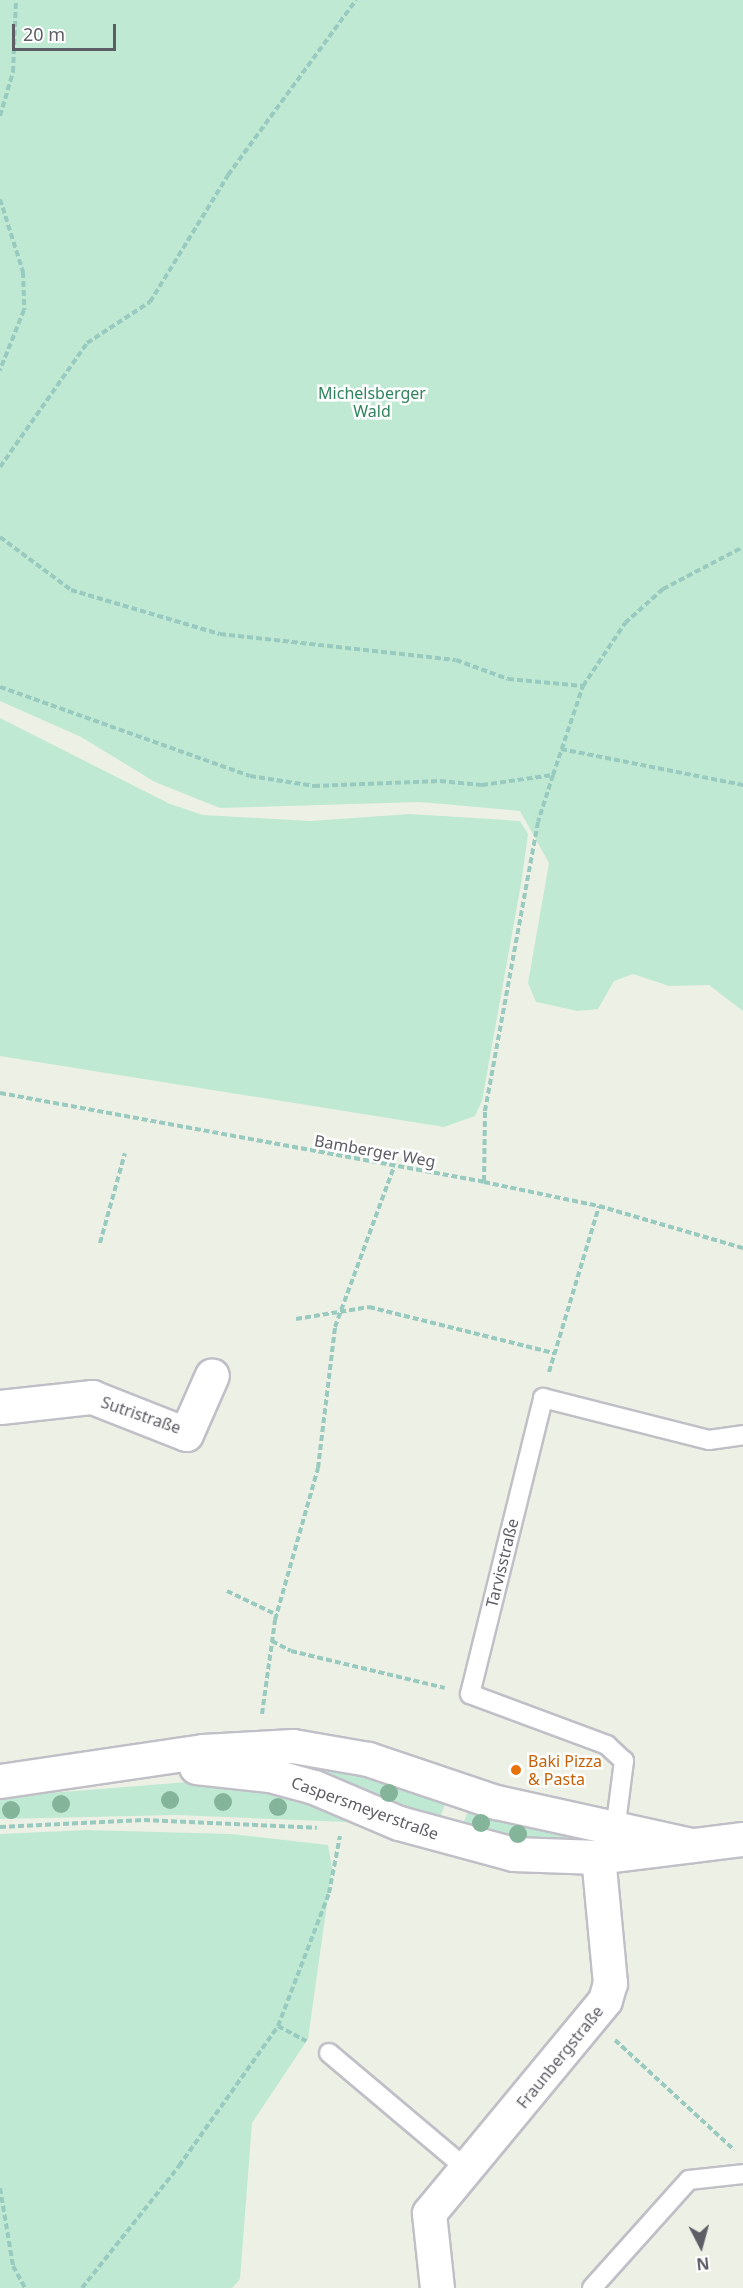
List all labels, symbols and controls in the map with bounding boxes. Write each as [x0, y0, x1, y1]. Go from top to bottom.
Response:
scale bar [15, 12, 118, 50]
text: 20 m [23, 22, 65, 46]
park label: Michelsberger Wald [318, 383, 426, 421]
street label: Bamberger Weg [313, 1131, 437, 1171]
street label: Sutristraße [99, 1392, 183, 1438]
street label: Tarvisstraße [482, 1517, 522, 1609]
place label: Baki Pizza & Pasta [528, 1751, 602, 1789]
marker: Baki Pizza & Pasta [509, 1763, 523, 1777]
street label: Caspersmeyerstraße [289, 1772, 441, 1844]
street label: Fraunbergstraße [513, 2002, 607, 2112]
north arrow [671, 2216, 731, 2276]
text: N [695, 2252, 711, 2276]

